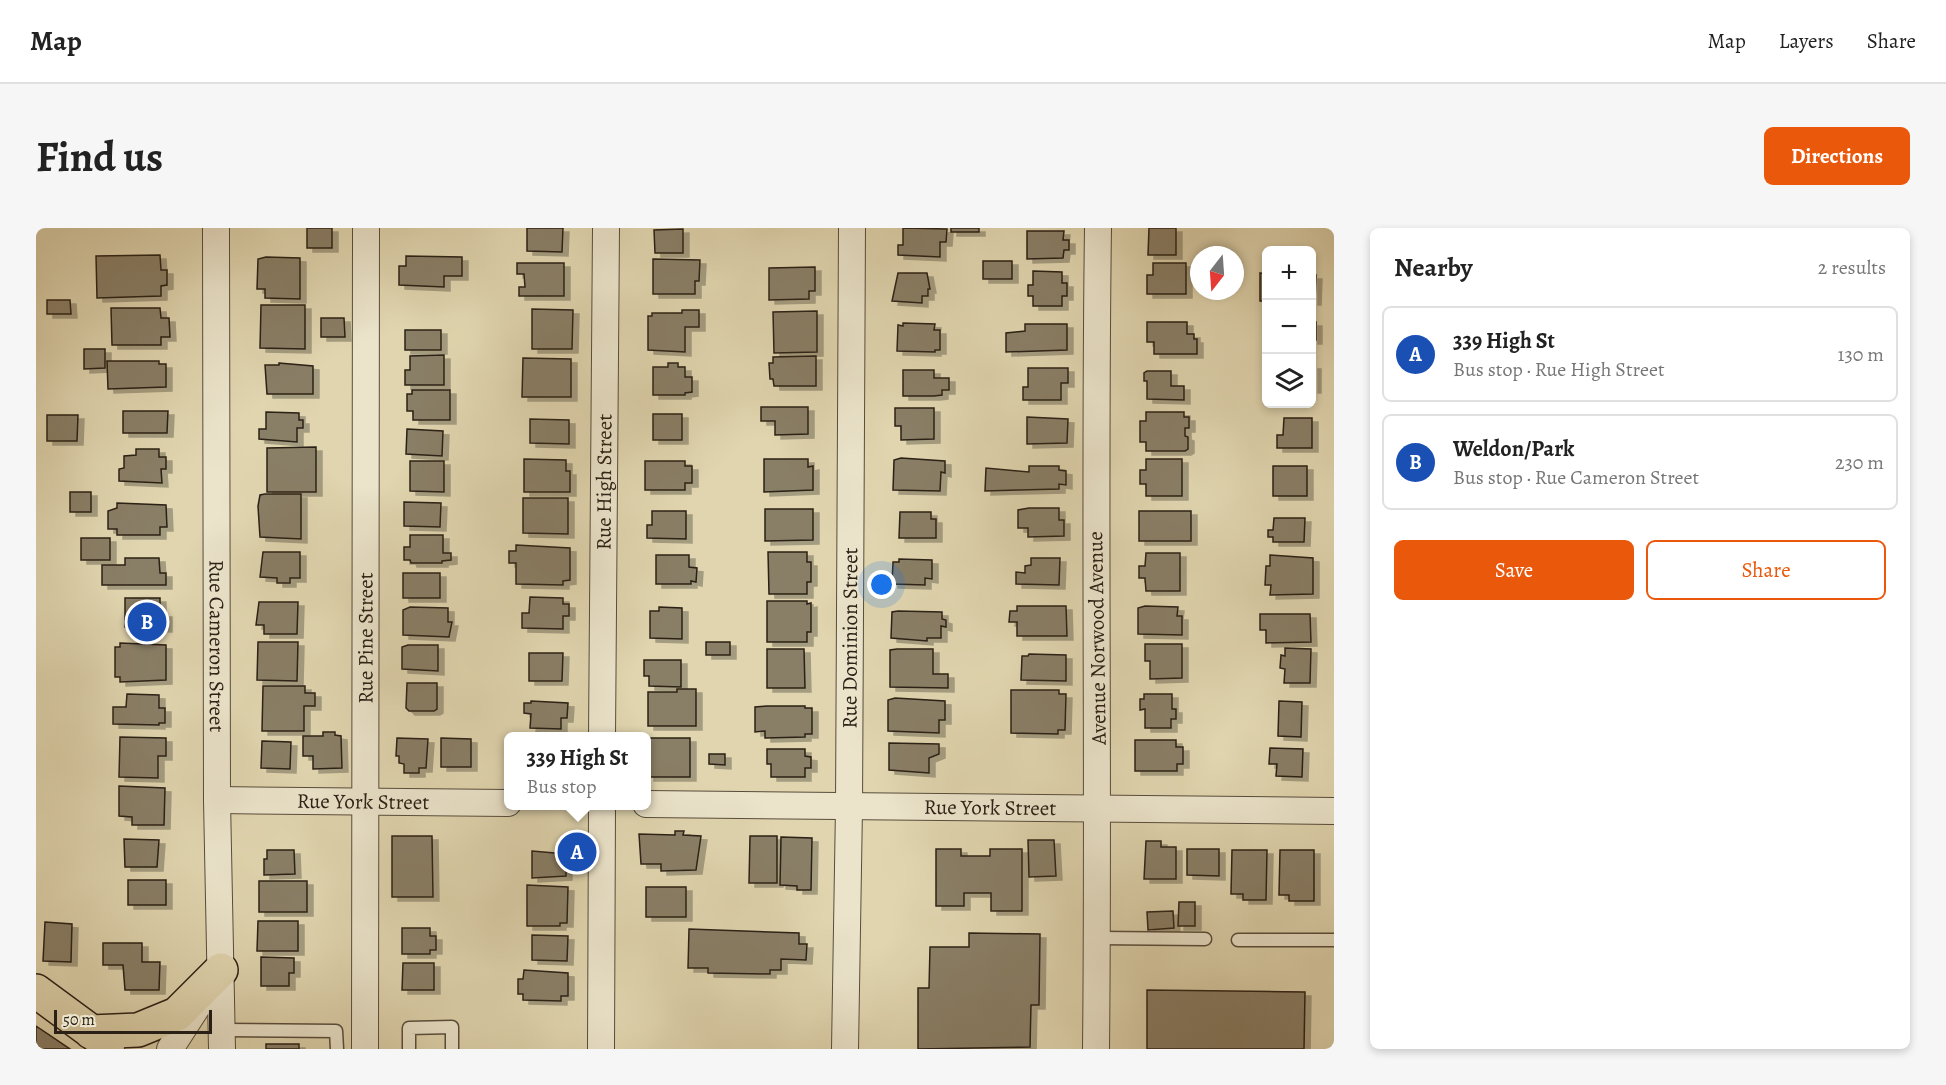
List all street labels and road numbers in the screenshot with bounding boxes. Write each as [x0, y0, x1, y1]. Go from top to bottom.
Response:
street label: Rue High Street [589, 414, 619, 550]
street label: Avenue Norwood Avenue [1081, 531, 1113, 746]
street label: Rue Dominion Street [835, 547, 864, 729]
street label: Rue Cameron Street [203, 560, 231, 732]
street label: Rue Pine Street [351, 572, 380, 704]
street label: Rue York Street [297, 787, 429, 816]
street label: Rue York Street [924, 793, 1056, 822]

